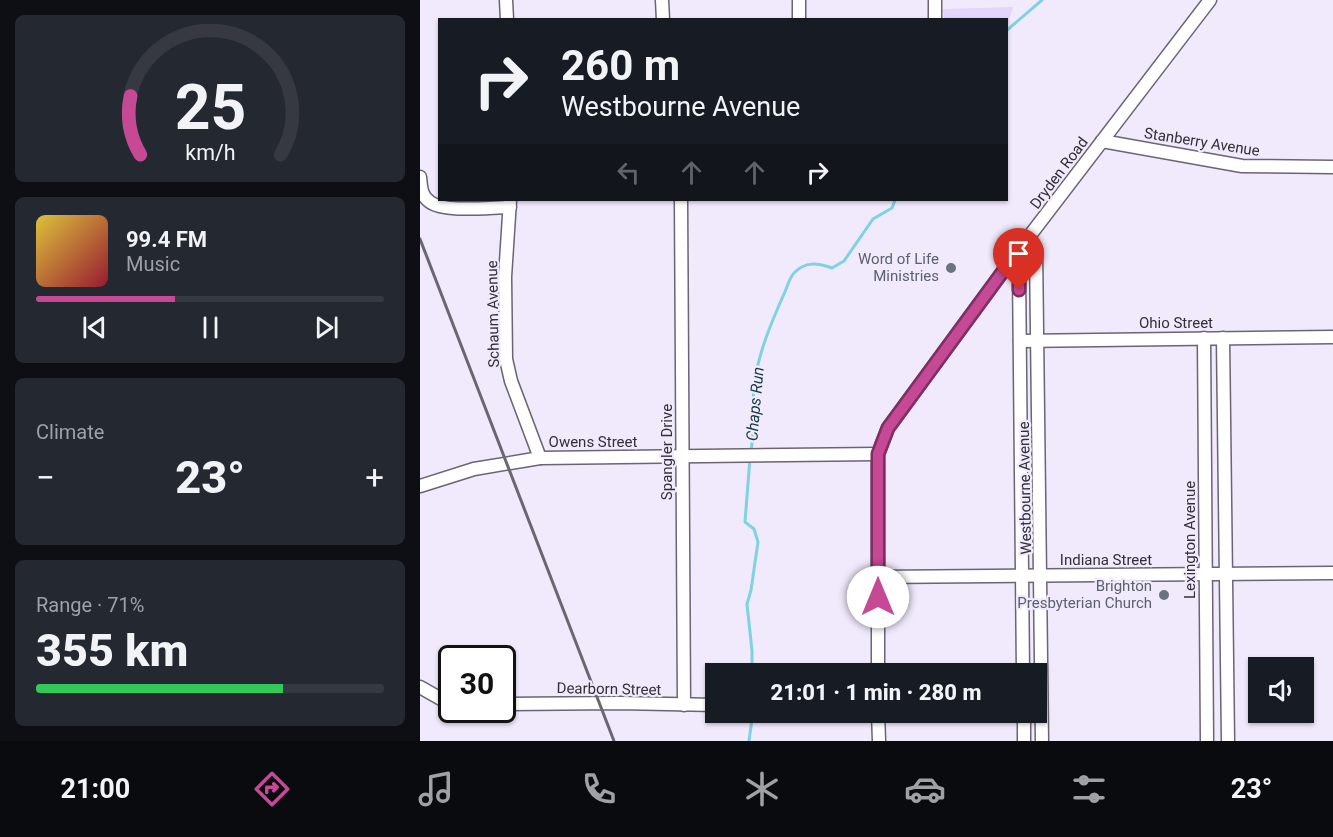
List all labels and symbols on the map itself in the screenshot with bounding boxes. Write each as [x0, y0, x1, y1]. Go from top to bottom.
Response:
street label: Stanberry Avenue [1143, 124, 1261, 160]
street label: Dryden Road [1026, 134, 1092, 212]
pin [993, 228, 1044, 290]
place label: Word of Life Ministries [858, 250, 939, 285]
street label: Schaum Avenue [483, 260, 503, 368]
marker: Word of Life Ministries [944, 261, 958, 275]
street label: Ohio Street [1139, 314, 1213, 332]
water label: Chaps Run [742, 366, 768, 442]
street label: Spangler Drive [658, 404, 676, 500]
street label: Westbourne Avenue [1015, 421, 1035, 555]
street label: Owens Street [549, 433, 638, 451]
street label: Lexington Avenue [1181, 481, 1199, 599]
street label: Indiana Street [1060, 551, 1152, 569]
position arrow [846, 565, 910, 629]
place label: Brighton Presbyterian Church [1017, 577, 1152, 612]
marker: Brighton Presbyterian Church [1157, 588, 1171, 602]
speed limit sign: 30 [438, 645, 516, 723]
street label: Dearborn Street [557, 679, 662, 699]

